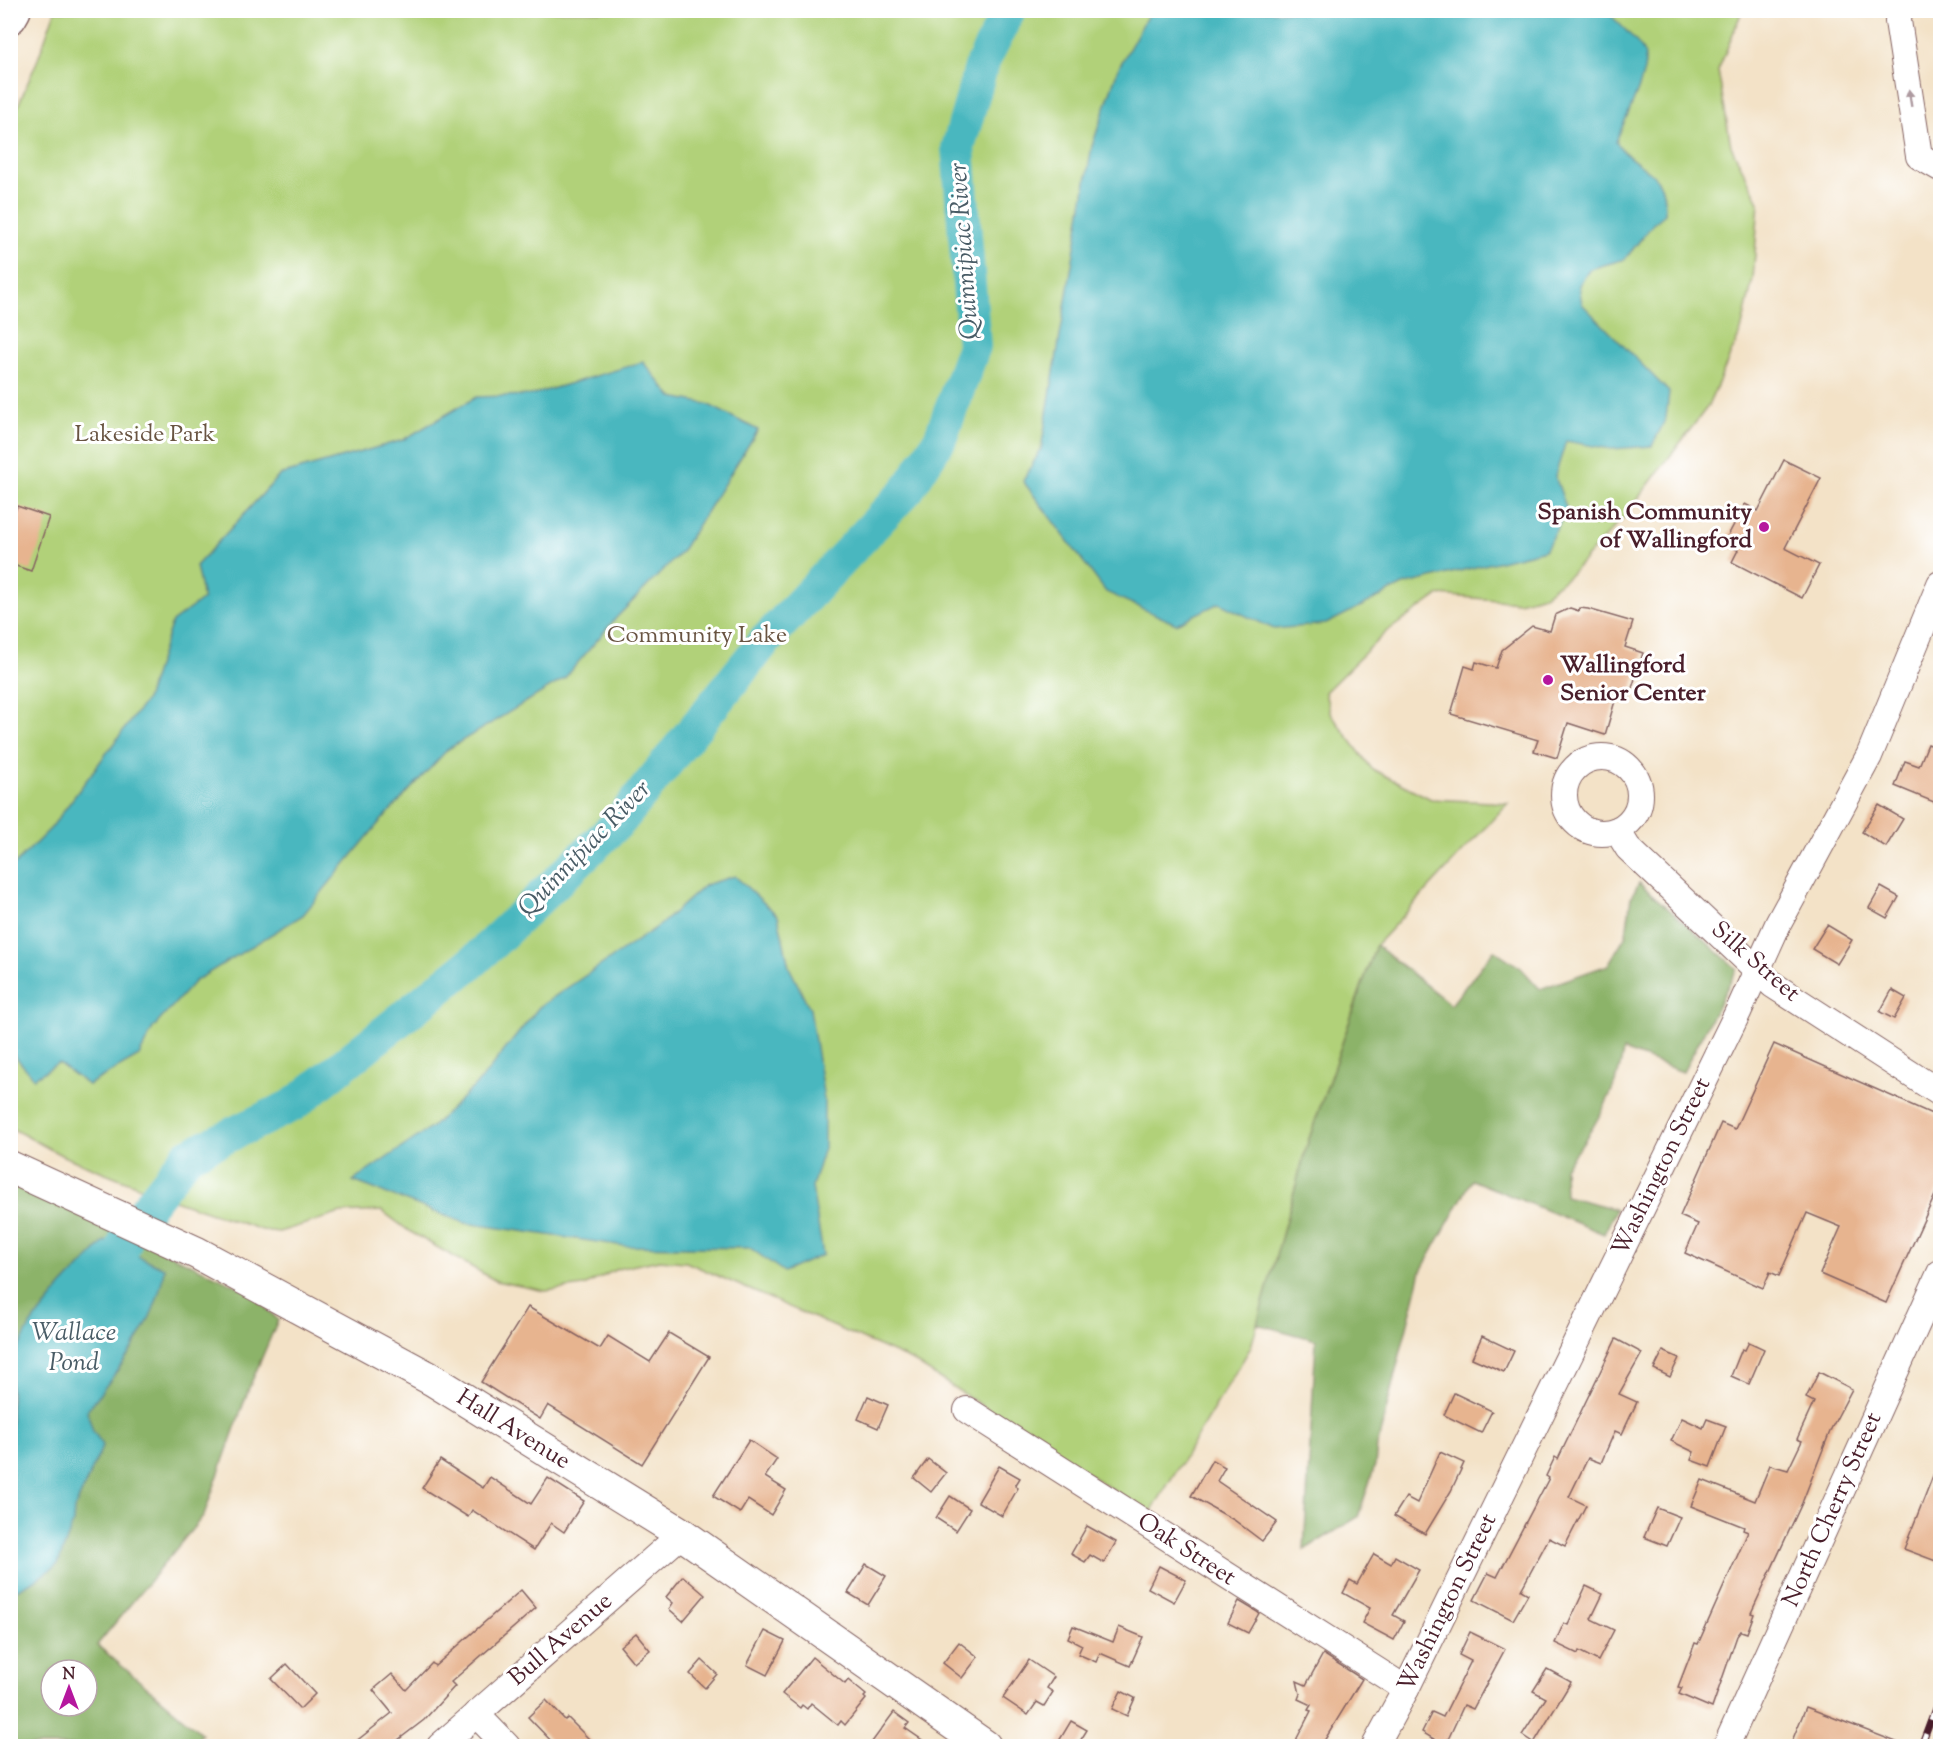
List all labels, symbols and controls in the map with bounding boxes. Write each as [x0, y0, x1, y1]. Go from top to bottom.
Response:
one-way arrow [1905, 88, 1914, 107]
water label: Quinnipiac River [940, 161, 990, 341]
park label: Lakeside Park [75, 418, 215, 452]
place label: Spanish Community of Wallingford [1538, 496, 1752, 558]
marker: Spanish Community of Wallingford [1757, 520, 1771, 534]
park label: Community Lake [607, 619, 787, 653]
place label: Wallingford Senior Center [1560, 649, 1707, 711]
marker: Wallingford Senior Center [1541, 673, 1555, 687]
water label: Quinnipiac River [510, 772, 660, 926]
street label: Silk Street [1703, 914, 1807, 1010]
street label: Washington Street [1604, 1072, 1720, 1262]
water label: Wallace Pond [32, 1315, 116, 1382]
street label: Hall Avenue [449, 1381, 577, 1479]
street label: North Cherry Street [1775, 1407, 1891, 1613]
street label: Oak Street [1130, 1505, 1242, 1595]
street label: Washington Street [1390, 1508, 1506, 1698]
street label: Bull Avenue [502, 1585, 620, 1695]
north arrow [39, 1658, 99, 1718]
text: N [63, 1664, 76, 1687]

